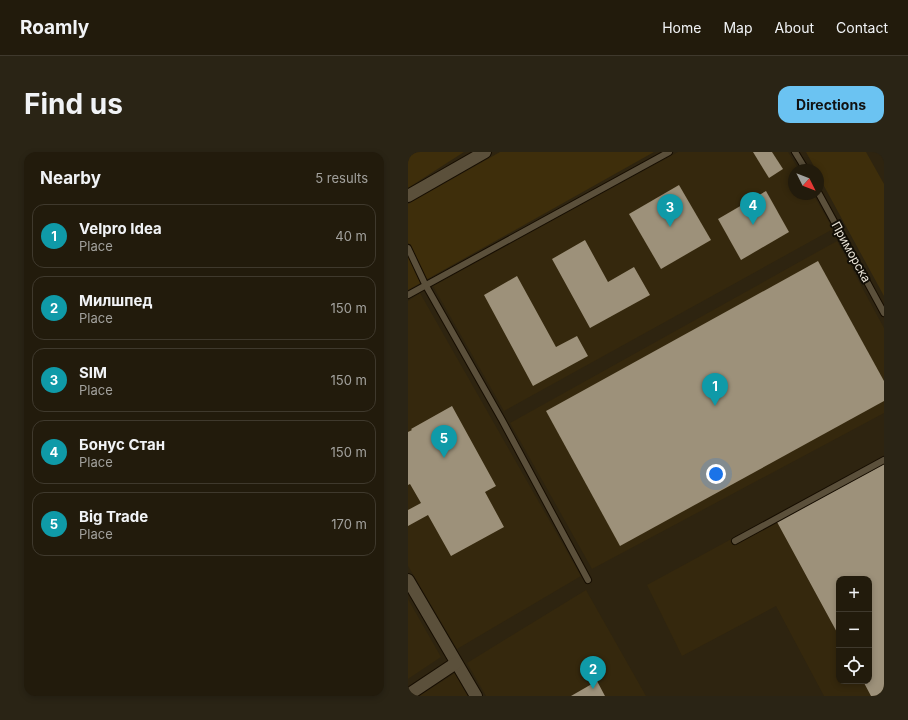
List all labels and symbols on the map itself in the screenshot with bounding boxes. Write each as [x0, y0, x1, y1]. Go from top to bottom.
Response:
north arrow [788, 164, 824, 200]
pin: 4 [740, 192, 766, 225]
pin: 3 [657, 194, 683, 227]
street label: Приморска [829, 219, 874, 285]
pin: 1 [702, 373, 728, 406]
pin: 5 [431, 425, 457, 458]
your location [706, 464, 726, 484]
pin: 2 [580, 656, 606, 689]

